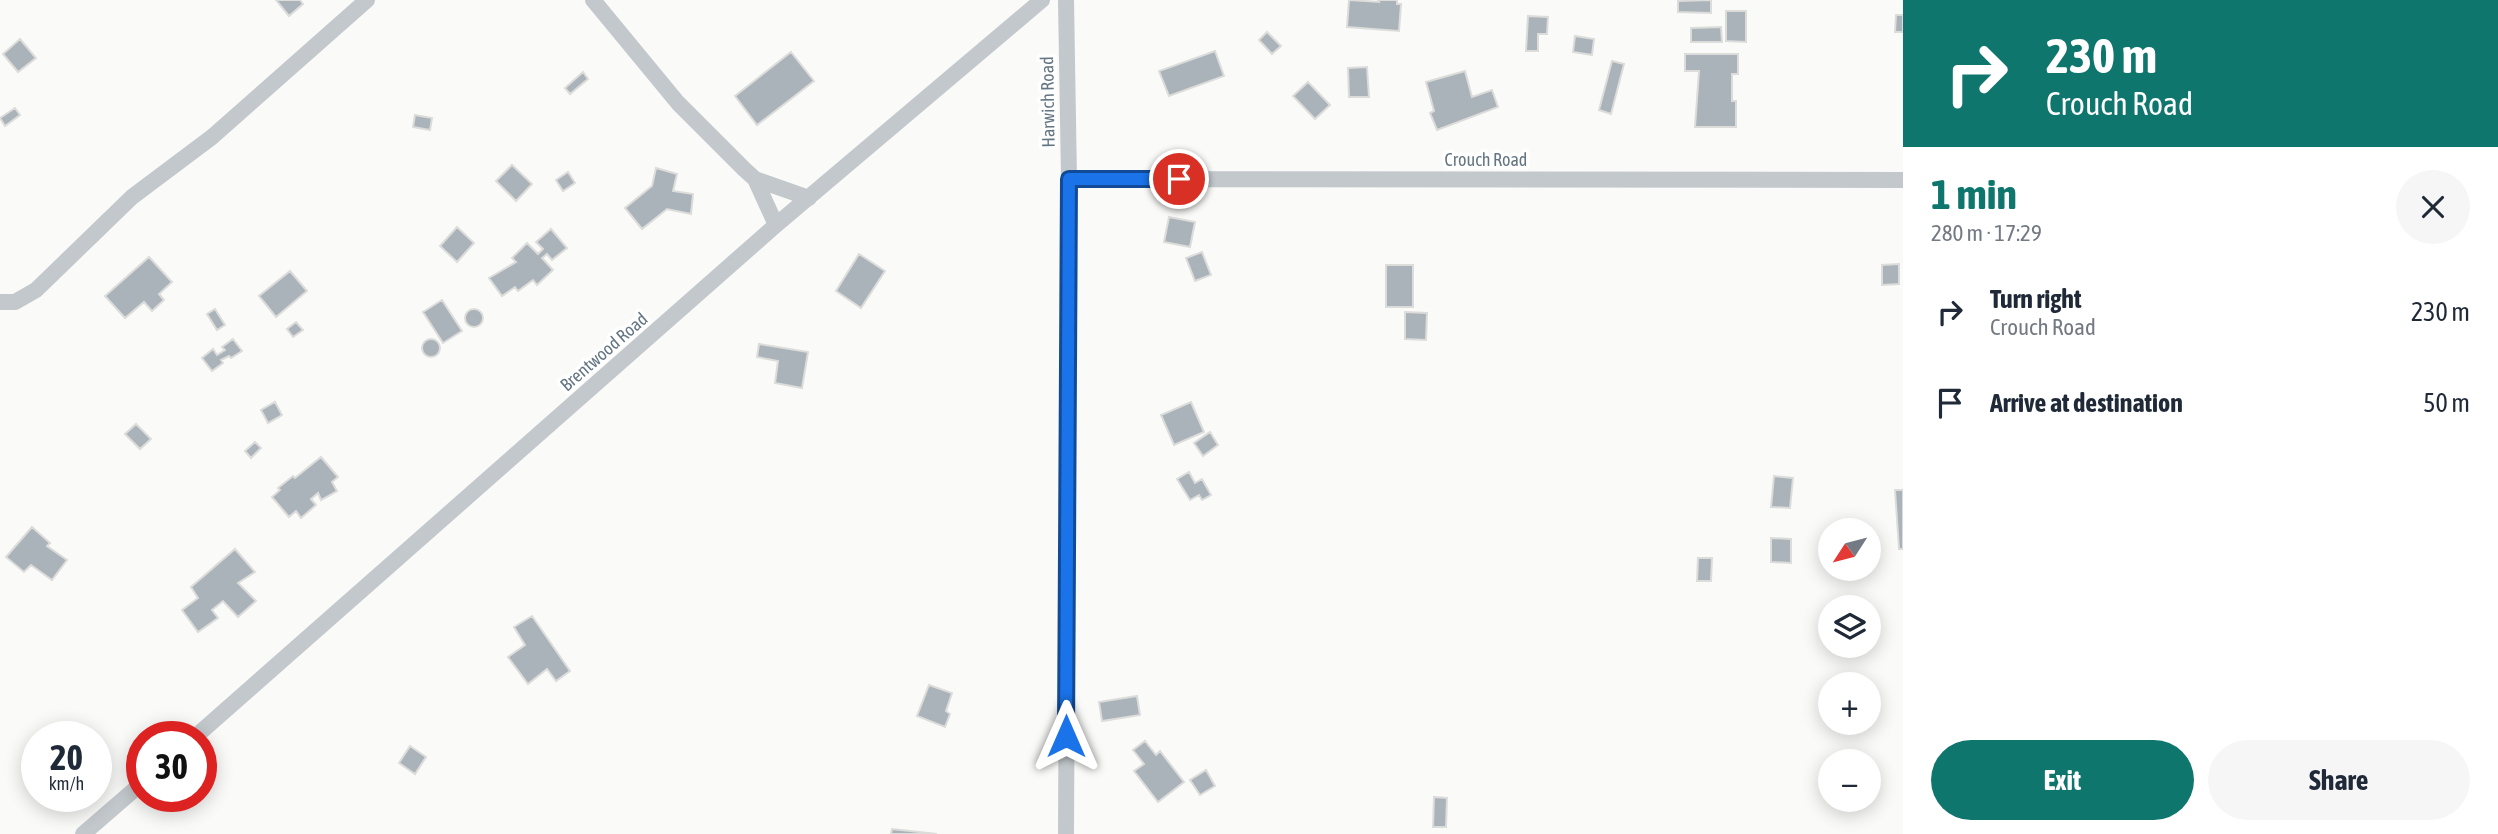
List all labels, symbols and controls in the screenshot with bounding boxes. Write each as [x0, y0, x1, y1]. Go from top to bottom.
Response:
text: 230 m [2046, 27, 2157, 83]
icon: right [1931, 28, 2022, 119]
street label: Harwich Road [1036, 56, 1059, 148]
text: Crouch Road [2046, 85, 2193, 122]
pin [1149, 149, 1209, 209]
street label: Crouch Road [1445, 149, 1527, 170]
icon: arrive [1160, 160, 1198, 198]
text: 1 min [1931, 170, 2017, 218]
button: close [2396, 170, 2470, 244]
text: 280 m · 17:29 [1931, 220, 2042, 246]
text: Turn right [1990, 284, 2081, 314]
icon: right [1931, 293, 1969, 331]
text: 230 m [2411, 297, 2470, 327]
street label: Brentwood Road [556, 308, 652, 395]
text: Crouch Road [1990, 314, 2096, 340]
icon: arrive [1931, 384, 1969, 422]
text: Arrive at destination [1990, 388, 2183, 418]
text: 50 m [2423, 388, 2470, 418]
north arrow [1818, 518, 1881, 581]
map controls [1818, 518, 1881, 812]
button: layers [1818, 595, 1881, 658]
button: + [1818, 672, 1881, 735]
position arrow [1029, 699, 1103, 773]
speed limit sign: 30 [126, 721, 217, 812]
text: 20 [50, 737, 83, 777]
button: Exit [1931, 740, 2194, 820]
button: Share [2208, 740, 2470, 820]
button: − [1818, 749, 1881, 812]
text: km/h [49, 773, 84, 794]

